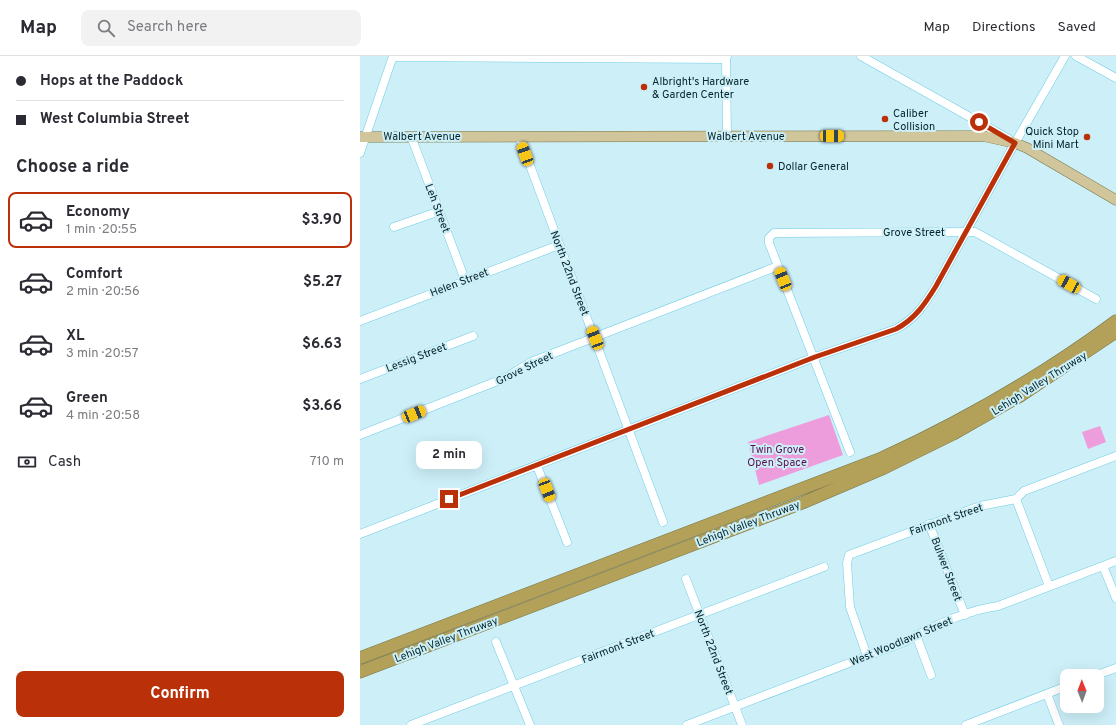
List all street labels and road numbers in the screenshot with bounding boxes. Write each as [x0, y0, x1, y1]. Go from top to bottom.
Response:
street label: Walbert Avenue [383, 130, 461, 144]
street label: Walbert Avenue [707, 130, 785, 144]
street label: Leh Street [421, 182, 453, 235]
street label: Grove Street [883, 226, 945, 240]
street label: North 22nd Street [546, 229, 592, 318]
street label: Helen Street [428, 265, 491, 301]
street label: Lessig Street [384, 340, 449, 376]
street label: Grove Street [493, 349, 555, 389]
street label: Lehigh Valley Thruway [989, 349, 1090, 419]
street label: Lehigh Valley Thruway [695, 498, 802, 550]
street label: Fairmont Street [908, 501, 985, 539]
street label: Bulwer Street [927, 535, 965, 603]
street label: North 22nd Street [690, 608, 736, 697]
street label: Lehigh Valley Thruway [393, 614, 500, 666]
street label: West Woodlawn Street [848, 614, 955, 670]
street label: Fairmont Street [580, 627, 657, 667]

